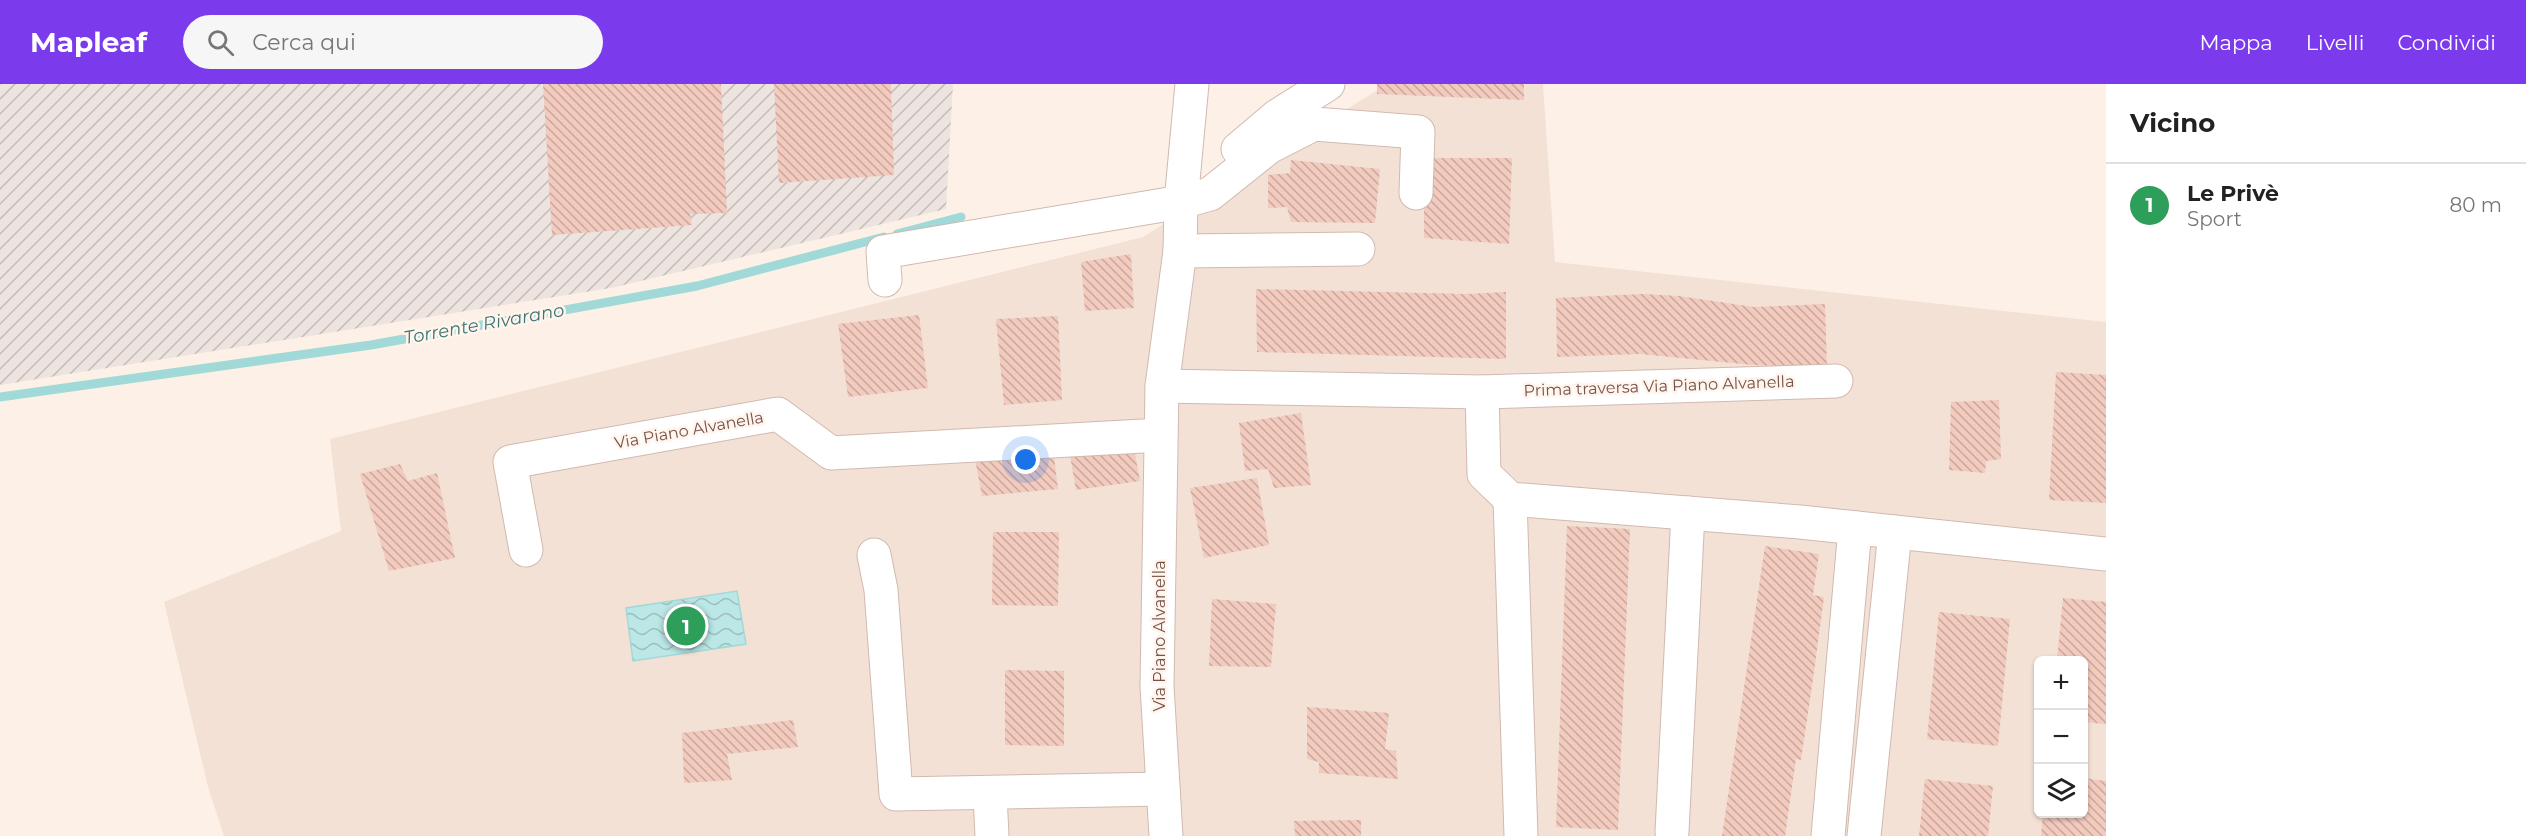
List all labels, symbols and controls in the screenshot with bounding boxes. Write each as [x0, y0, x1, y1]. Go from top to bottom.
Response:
search box [183, 15, 603, 69]
text: Mapleaf [30, 25, 147, 59]
icon: search [204, 26, 237, 59]
text: Cerca qui [252, 29, 356, 56]
text: Mappa [2199, 30, 2273, 55]
text: Livelli [2306, 30, 2364, 55]
text: Condividi [2397, 30, 2496, 55]
text: Vicino [2130, 107, 2215, 139]
text: Le Privè [2187, 180, 2279, 207]
text: 1 [2146, 193, 2153, 217]
text: 80 m [2450, 193, 2502, 217]
text: Sport [2187, 207, 2242, 231]
water label: Torrente Rivarano [402, 299, 566, 349]
street label: Prima traversa Via Piano Alvanella [1523, 372, 1795, 400]
street label: Via Piano Alvanella [613, 408, 765, 452]
your location [1011, 445, 1040, 474]
street label: Via Piano Alvanella [1150, 560, 1169, 712]
pin: 1 [666, 604, 706, 648]
map controls [2034, 656, 2088, 818]
button: + [2034, 656, 2088, 710]
button: − [2034, 710, 2088, 764]
button: layers [2034, 764, 2088, 818]

